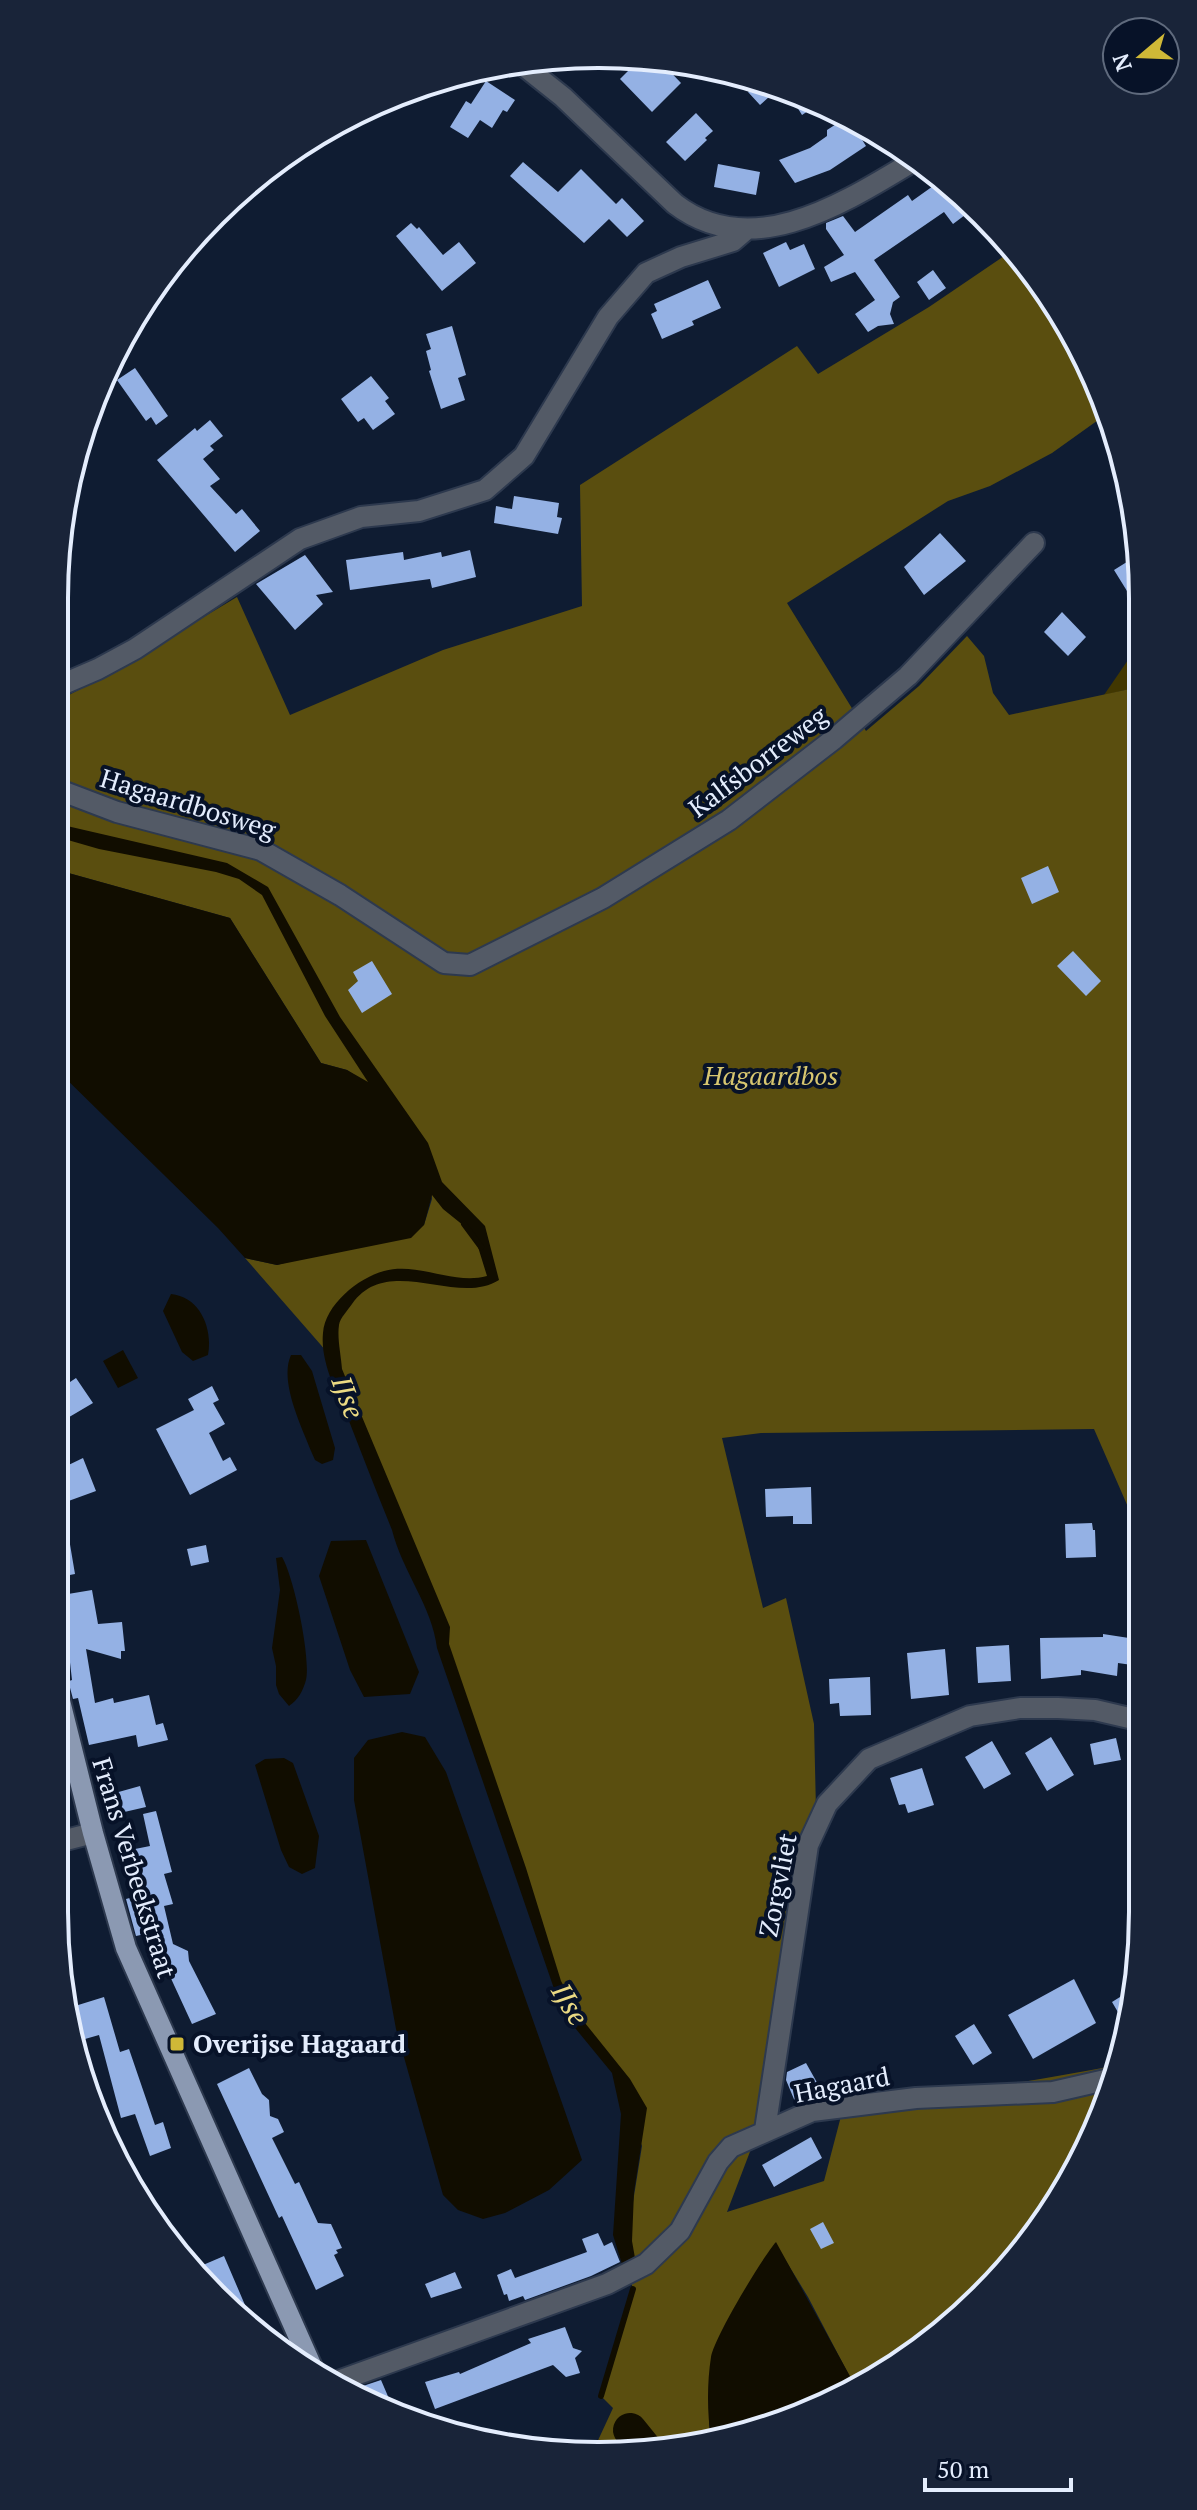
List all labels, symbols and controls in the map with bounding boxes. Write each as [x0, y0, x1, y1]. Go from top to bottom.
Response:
north arrow [1101, 16, 1181, 96]
text: N [1105, 50, 1138, 75]
street label: Kalfsborreweg [681, 698, 834, 824]
street label: Hagaardbosweg [96, 760, 280, 846]
park label: Hagaardbos [703, 1058, 839, 1092]
water label: IJse [323, 1369, 374, 1424]
street label: Frans Verbeekstraat [85, 1753, 185, 1982]
street label: Zorgvliet [750, 1830, 804, 1940]
water label: IJse [543, 1975, 598, 2032]
place label: Overijse Hagaard [193, 2026, 406, 2060]
marker: Overijse Hagaard [168, 2035, 186, 2053]
street label: Hagaard [791, 2058, 892, 2110]
scale bar [925, 2442, 1071, 2492]
text: 50 m [937, 2453, 989, 2485]

